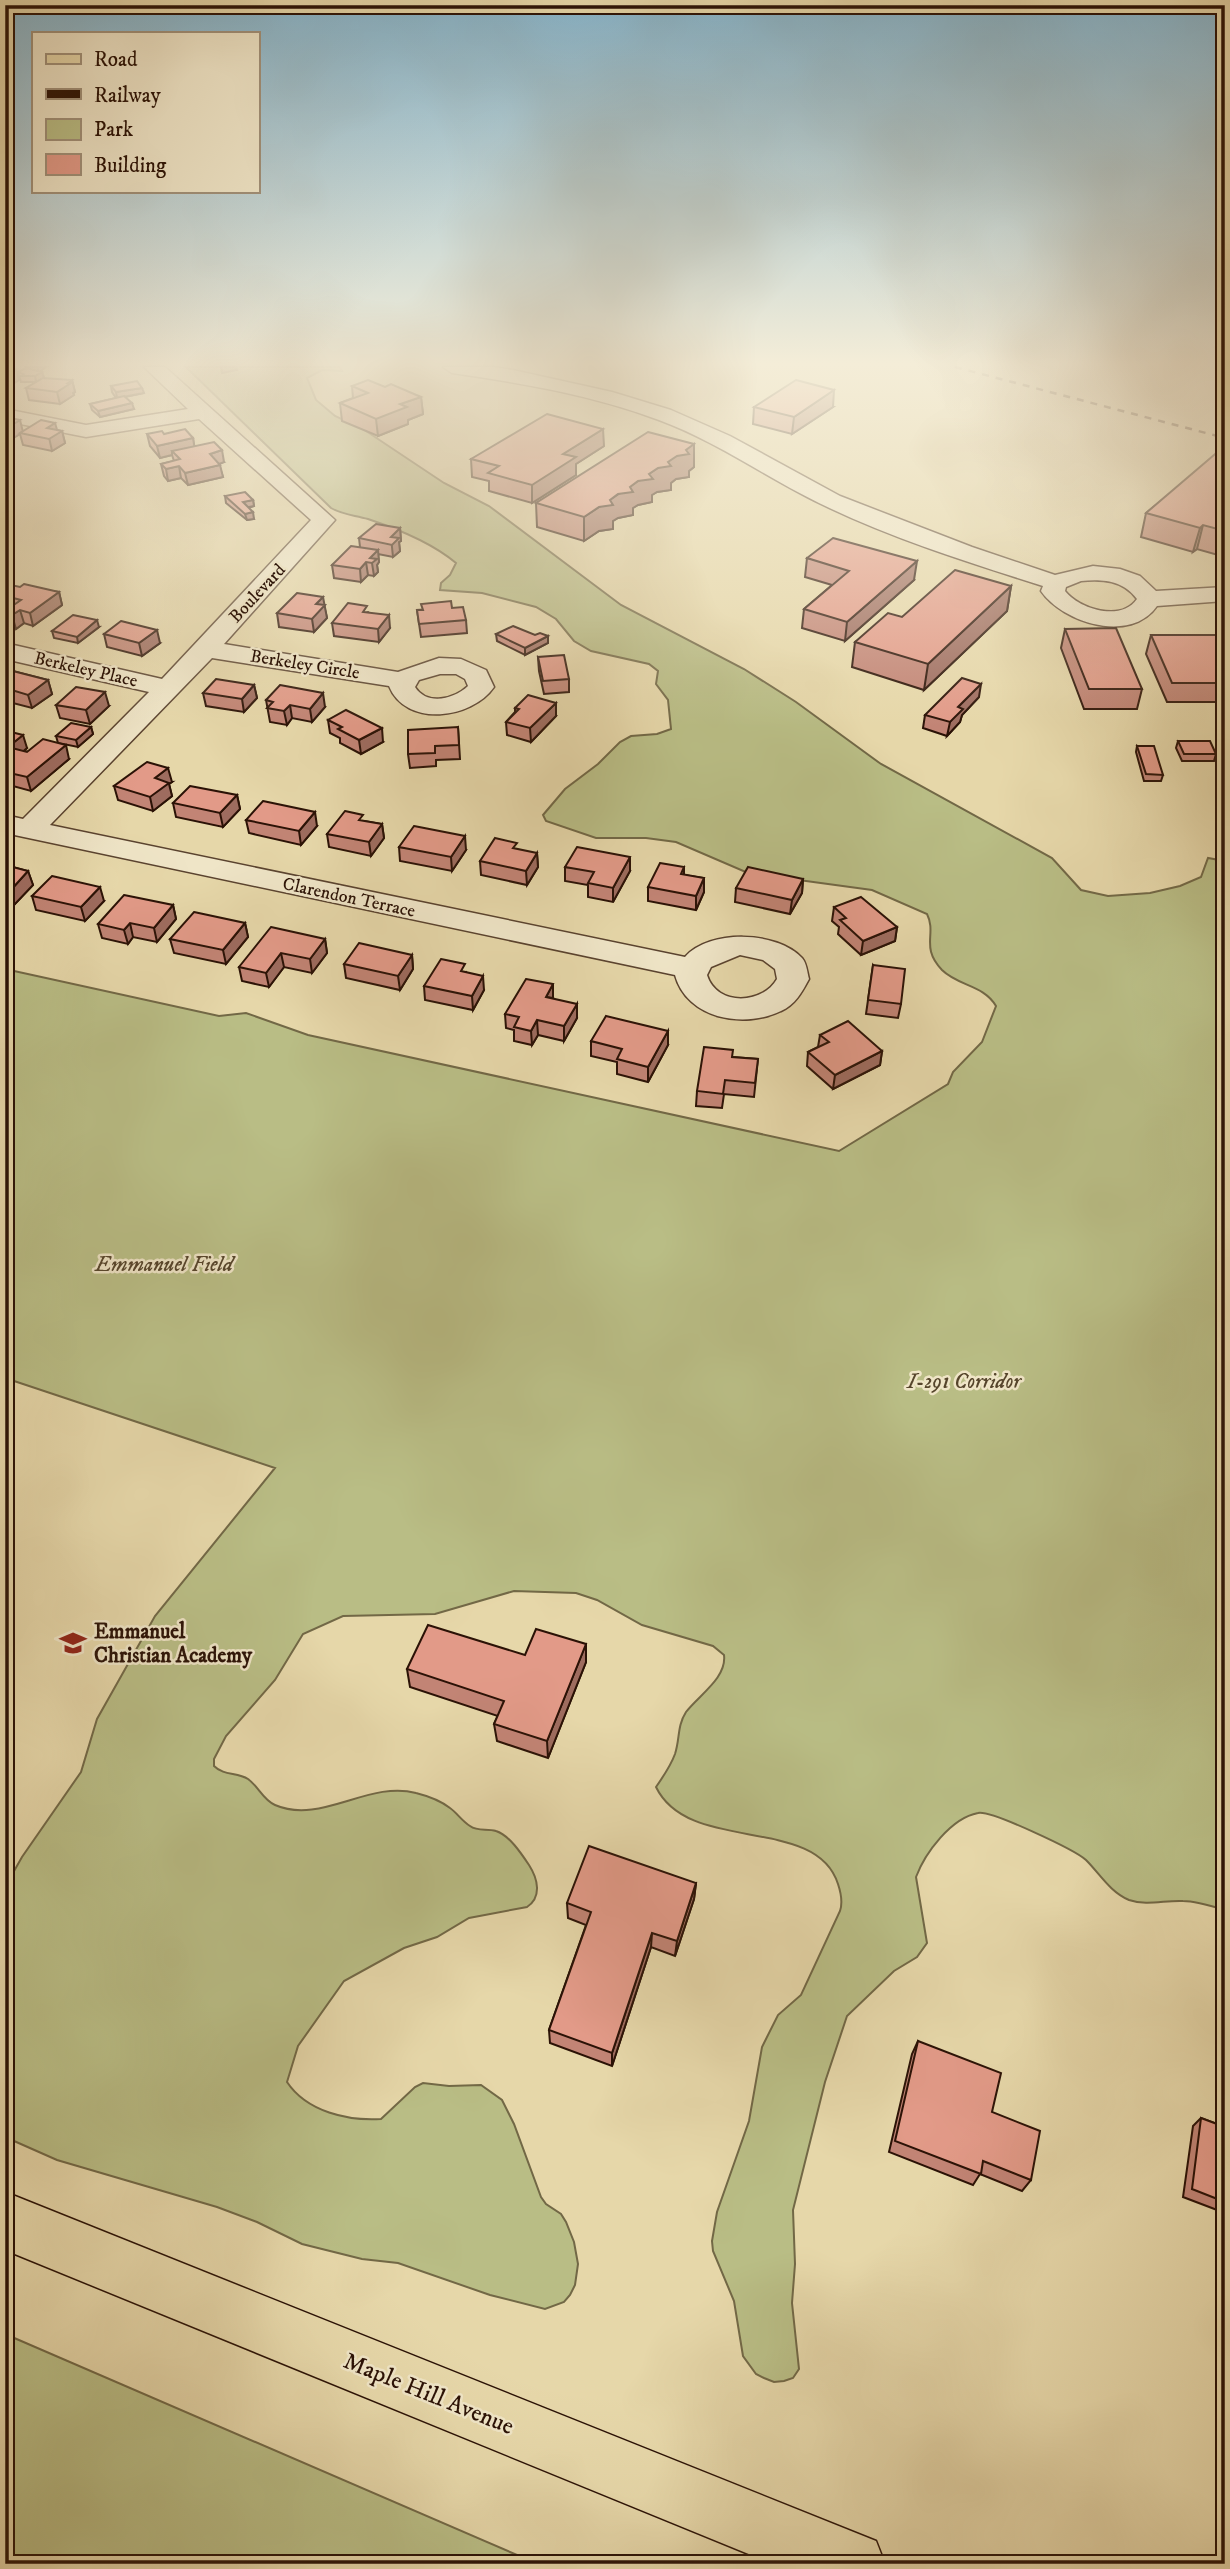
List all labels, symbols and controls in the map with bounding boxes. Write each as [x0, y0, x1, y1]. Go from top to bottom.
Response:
legend [32, 32, 259, 192]
text: Road [94, 47, 138, 73]
text: Railway [94, 83, 162, 109]
text: Park [94, 117, 134, 143]
text: Building [94, 153, 167, 179]
street label: Boulevard [225, 560, 291, 628]
street label: Berkeley Circle [249, 645, 361, 685]
street label: Berkeley Place [32, 647, 140, 693]
street label: Clarendon Terrace [280, 873, 417, 923]
park label: Emmanuel Field [94, 1252, 236, 1278]
park label: I-291 Corridor [905, 1369, 1022, 1395]
place label: Emmanuel Christian Academy [94, 1619, 253, 1669]
school or university icon: Emmanuel Christian Academy [58, 1628, 88, 1658]
street label: Maple Hill Avenue [339, 2346, 518, 2442]

